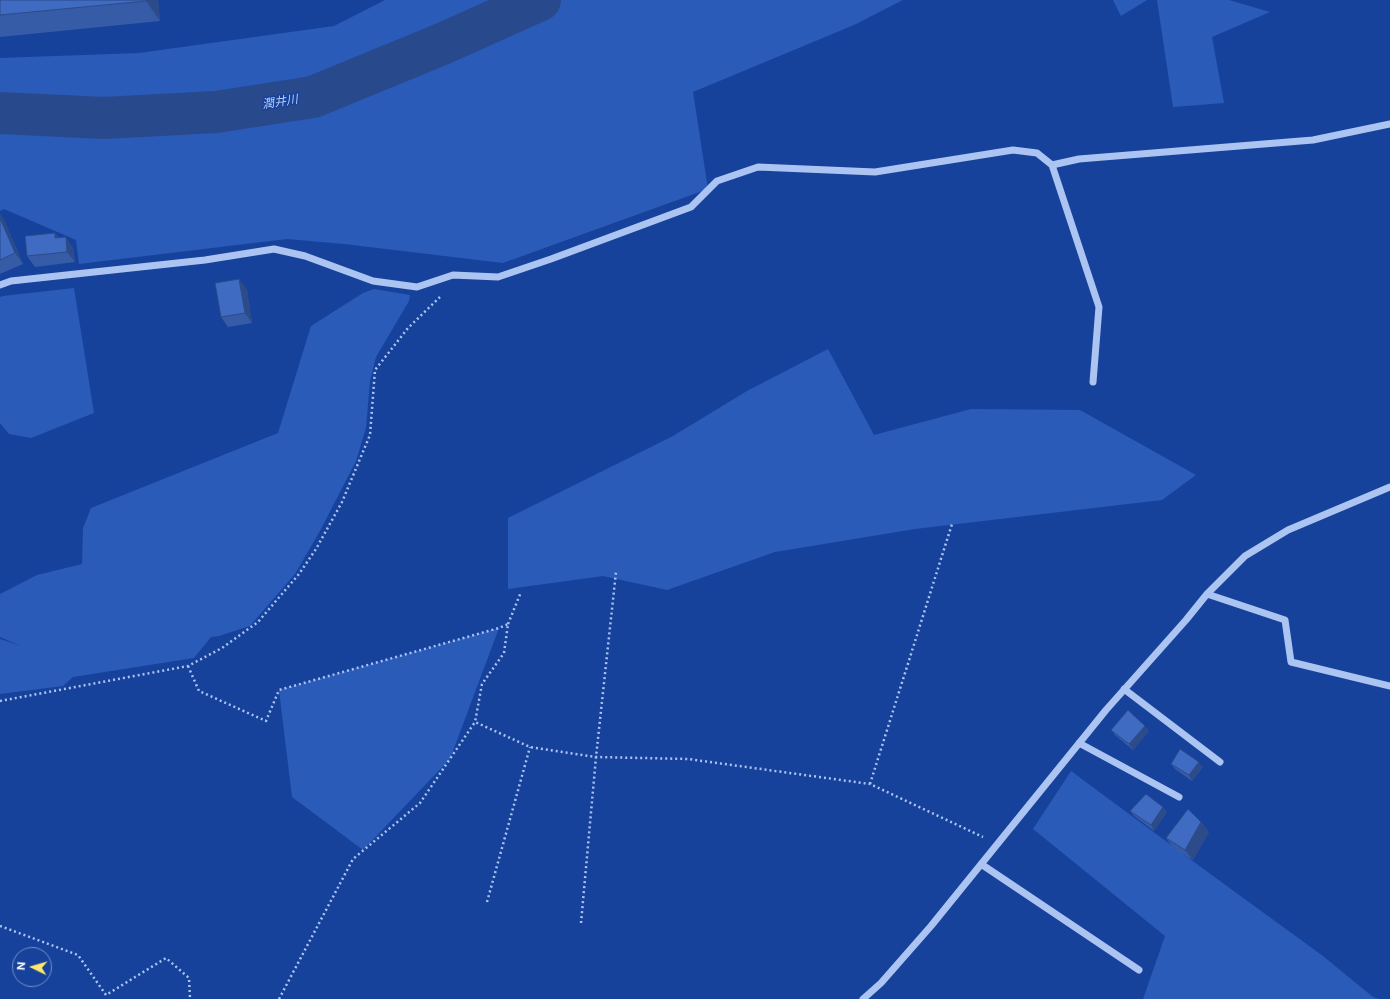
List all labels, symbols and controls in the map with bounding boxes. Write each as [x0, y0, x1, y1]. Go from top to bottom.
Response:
water label: 潤井川 [261, 92, 299, 112]
north arrow [12, 947, 52, 987]
text: N [15, 961, 27, 971]

